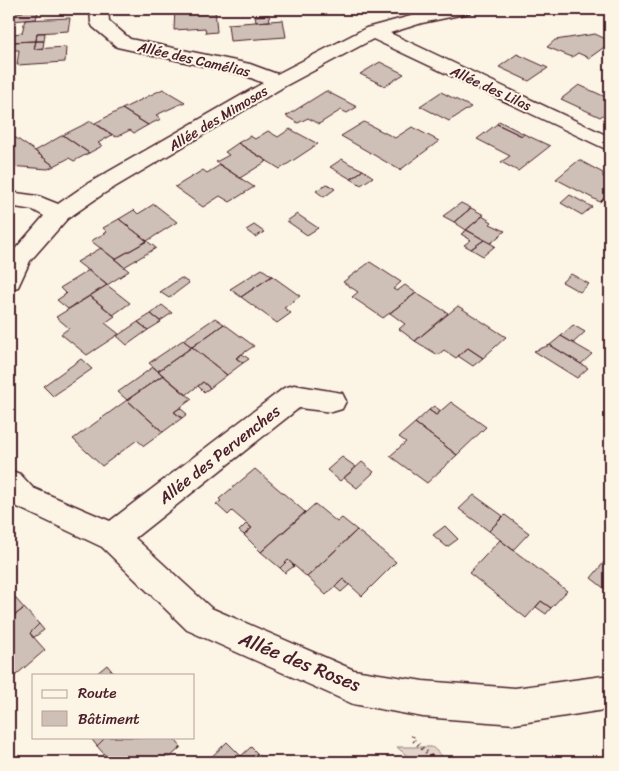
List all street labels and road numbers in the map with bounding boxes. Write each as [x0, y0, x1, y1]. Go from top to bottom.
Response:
street label: Allée des Camélias [134, 34, 253, 85]
street label: Allée des Lilas [445, 58, 536, 118]
street label: Allée des Mimosas [163, 79, 273, 159]
street label: Allée des Pervenches [151, 397, 287, 512]
street label: Allée des Roses [233, 622, 366, 701]

